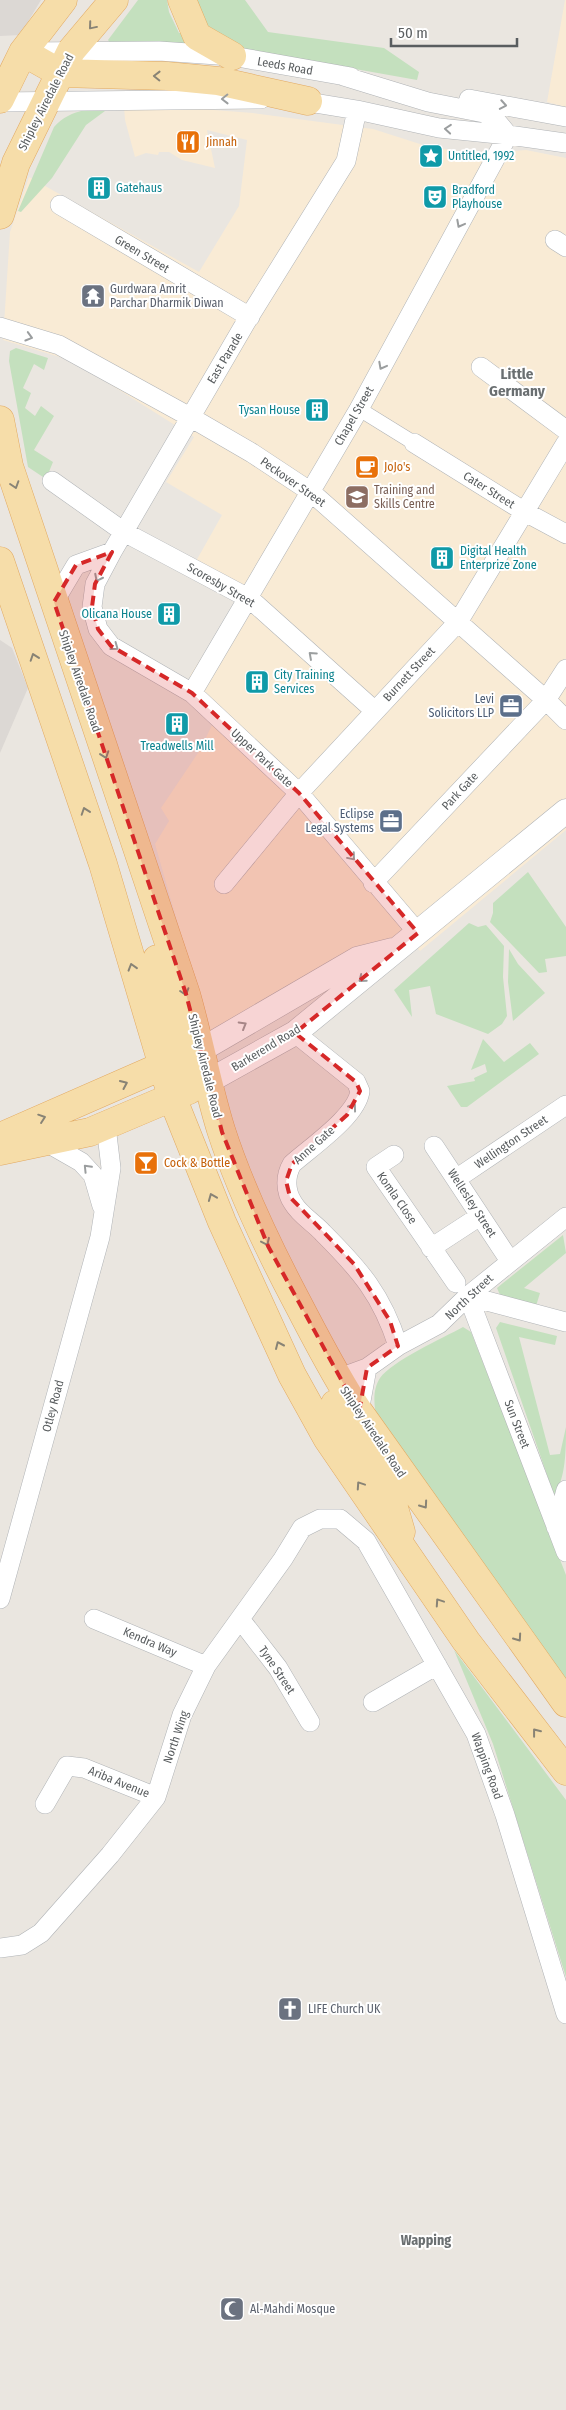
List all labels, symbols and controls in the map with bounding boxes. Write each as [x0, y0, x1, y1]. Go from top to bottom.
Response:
scale bar [391, 15, 517, 47]
one-way arrow [89, 20, 98, 29]
text: 50 m [398, 24, 428, 42]
street label: Shipley Airedale Road [15, 51, 77, 153]
street label: Leeds Road [256, 54, 314, 78]
one-way arrow [153, 70, 161, 81]
one-way arrow [221, 94, 228, 104]
one-way arrow [499, 99, 508, 110]
one-way arrow [444, 124, 452, 135]
restaurant icon: Jinnah [175, 129, 201, 155]
place label: Jinnah [206, 135, 237, 149]
place icon: Untitled, 1992 [418, 143, 444, 169]
place label: Untitled, 1992 [448, 149, 514, 163]
building icon: Gatehaus [86, 175, 112, 201]
place label: Gatehaus [116, 181, 162, 195]
place label: Bradford Playhouse [452, 183, 502, 211]
theatre icon: Bradford Playhouse [422, 184, 448, 210]
one-way arrow [456, 218, 466, 227]
street label: Green Street [112, 232, 172, 276]
place label: Gurdwara Amrit Parchar Dharmik Diwan [110, 282, 224, 310]
temple icon: Gurdwara Amrit Parchar Dharmik Diwan [80, 283, 106, 309]
street label: East Parade [204, 330, 246, 386]
one-way arrow [25, 331, 33, 341]
one-way arrow [378, 361, 388, 370]
district label: Little Germany [489, 365, 546, 400]
street label: Chapel Street [331, 384, 377, 448]
building icon: Tysan House [304, 397, 330, 423]
place label: Tysan House [239, 403, 300, 417]
street label: Peckover Street [258, 454, 328, 510]
cafe icon: JoJo's [354, 454, 380, 480]
place label: JoJo's [384, 460, 410, 474]
street label: Cater Street [461, 469, 517, 511]
one-way arrow [9, 480, 19, 488]
place label: Training and Skills Centre [374, 483, 435, 511]
school or university icon: Training and Skills Centre [344, 484, 370, 510]
place label: Digital Health Enterprize Zone [460, 544, 537, 572]
building icon: Digital Health Enterprize Zone [429, 545, 455, 571]
street label: Scoresby Street [185, 560, 258, 610]
one-way arrow [94, 573, 104, 582]
building icon: Olicana House [156, 601, 182, 627]
place label: Olicana House [81, 607, 152, 621]
street label: Shipley Airedale Road [56, 628, 104, 734]
one-way arrow [109, 641, 119, 650]
street label: Burnett Street [380, 644, 438, 704]
one-way arrow [309, 652, 318, 661]
one-way arrow [29, 654, 39, 662]
place label: City Training Services [274, 668, 335, 696]
building icon: City Training Services [244, 669, 270, 695]
place label: Levi Solicitors LLP [428, 692, 494, 720]
office icon: Levi Solicitors LLP [498, 693, 524, 719]
building icon: Treadwells Mill [164, 711, 190, 737]
street label: Upper Park Gate [228, 726, 296, 790]
place label: Treadwells Mill [140, 739, 214, 753]
one-way arrow [100, 750, 110, 759]
street label: Park Gate [439, 769, 481, 813]
place label: Eclipse Legal Systems [306, 807, 374, 835]
one-way arrow [81, 808, 91, 816]
office icon: Eclipse Legal Systems [378, 808, 404, 834]
one-way arrow [347, 851, 355, 860]
one-way arrow [128, 963, 138, 972]
one-way arrow [359, 973, 368, 981]
one-way arrow [179, 987, 189, 996]
street label: Shipley Airedale Road [185, 1012, 225, 1120]
street label: Barkerend Road [229, 1022, 303, 1074]
one-way arrow [237, 1022, 246, 1032]
one-way arrow [119, 1079, 128, 1090]
one-way arrow [347, 1103, 356, 1113]
street label: Wellington Street [472, 1112, 550, 1172]
one-way arrow [38, 1114, 46, 1124]
street label: Anne Gate [291, 1123, 337, 1167]
bar icon: Cock & Bottle [133, 1150, 159, 1176]
place label: Cock & Bottle [164, 1156, 230, 1170]
one-way arrow [83, 1165, 92, 1174]
street label: Wellesley Street [445, 1166, 499, 1240]
street label: Komla Close [374, 1169, 420, 1227]
one-way arrow [208, 1193, 218, 1202]
one-way arrow [260, 1237, 271, 1246]
street label: North Street [442, 1271, 496, 1323]
one-way arrow [274, 1341, 285, 1350]
street label: Otley Road [39, 1378, 67, 1434]
street label: Shipley Airedale Road [337, 1384, 409, 1480]
street label: Sun Street [501, 1398, 533, 1450]
one-way arrow [357, 1482, 366, 1491]
one-way arrow [418, 1499, 427, 1509]
one-way arrow [436, 1598, 445, 1608]
street label: Kendra Way [121, 1624, 180, 1660]
one-way arrow [512, 1632, 521, 1642]
street label: Tyne Street [256, 1643, 298, 1697]
street label: North Wing [160, 1708, 192, 1765]
one-way arrow [533, 1728, 542, 1738]
street label: Wapping Road [468, 1731, 506, 1801]
street label: Ariba Avenue [86, 1763, 152, 1801]
church icon: LIFE Church UK [277, 1996, 303, 2022]
place label: LIFE Church UK [308, 2002, 381, 2016]
district label: Wapping [401, 2232, 451, 2249]
mosque icon: Al‐Mahdi Mosque [219, 2296, 245, 2322]
place label: Al‐Mahdi Mosque [250, 2302, 335, 2316]

